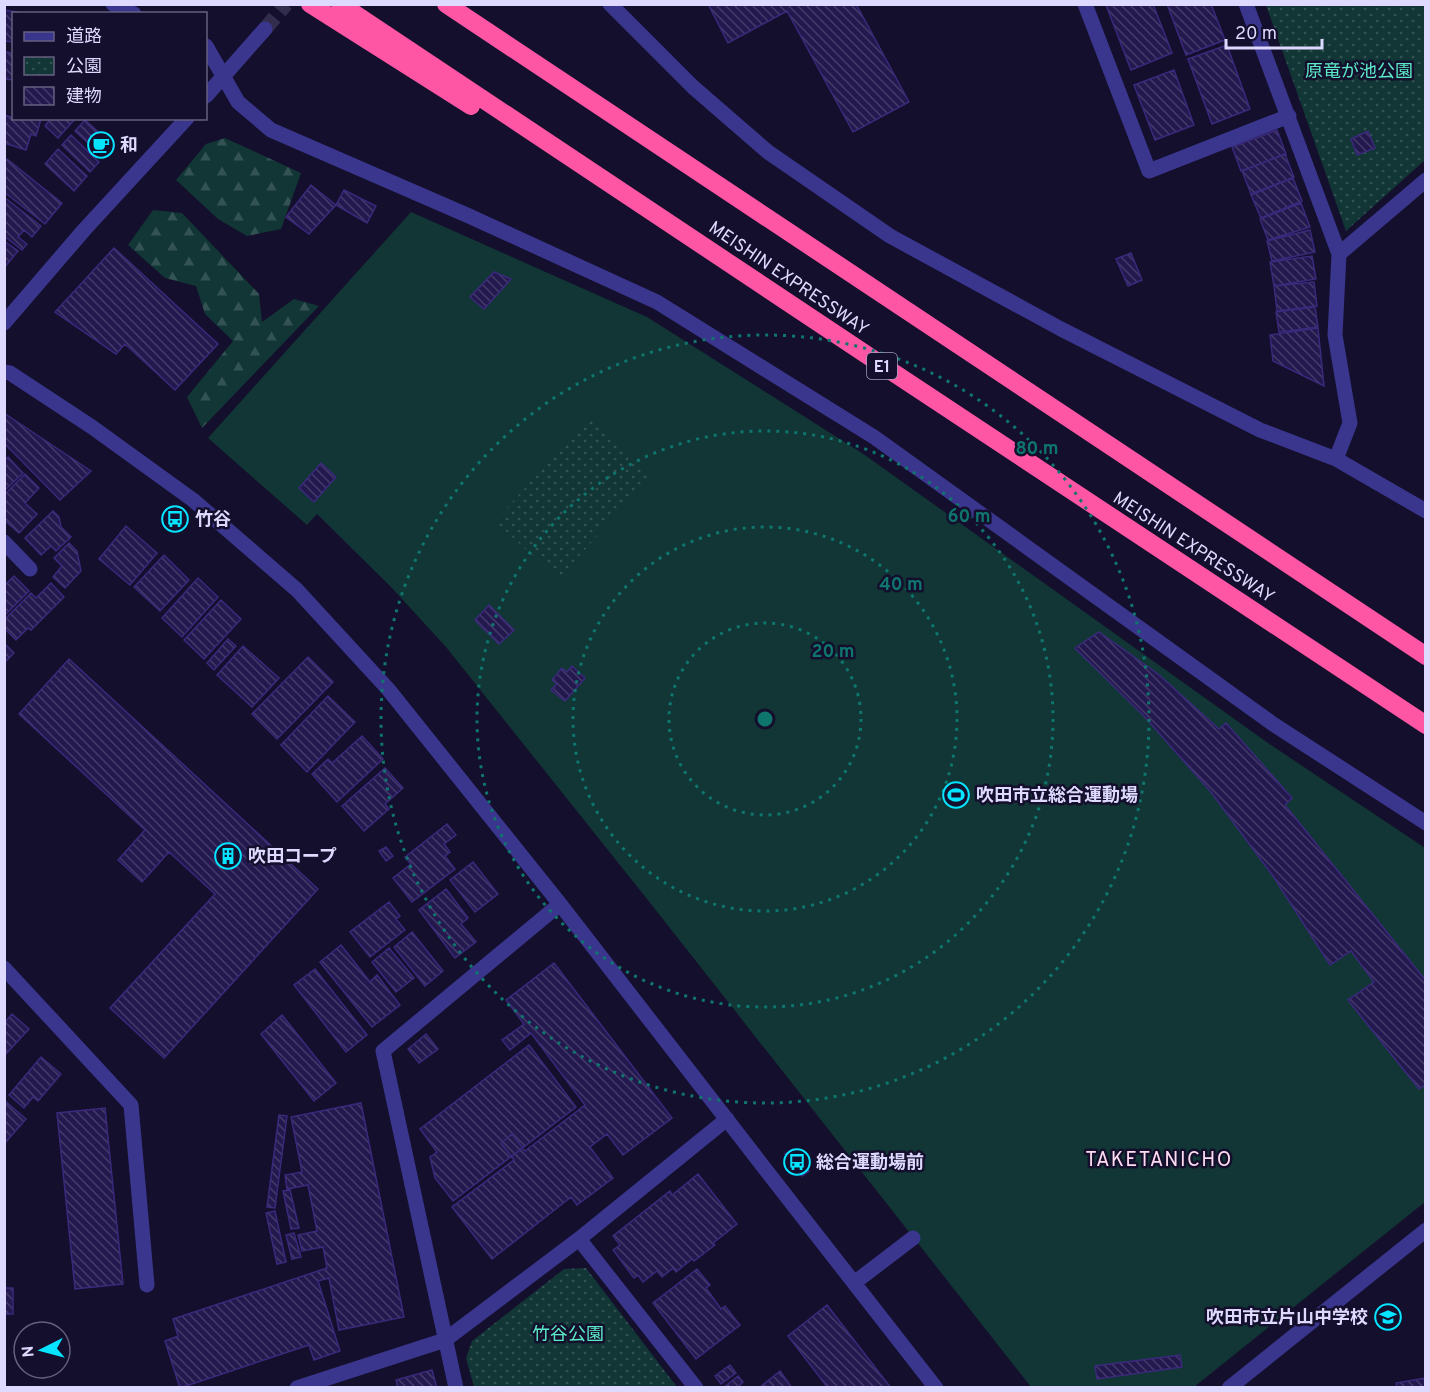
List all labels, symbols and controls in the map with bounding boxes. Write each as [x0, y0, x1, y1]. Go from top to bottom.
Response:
legend [12, 12, 207, 120]
scale bar [1226, 12, 1322, 50]
text: 20 m [1235, 23, 1277, 46]
text: 道路 [66, 26, 102, 49]
text: 公園 [66, 56, 102, 79]
park label: 原竜が池公園 [1305, 61, 1413, 84]
text: 建物 [66, 86, 102, 109]
cafe icon: 和 [86, 130, 116, 160]
place label: 和 [120, 135, 138, 158]
street label: MEISHIN EXPRESSWAY [704, 217, 873, 341]
road number: E1 [867, 353, 897, 379]
text: 80 m [1015, 438, 1059, 461]
street label: MEISHIN EXPRESSWAY [1108, 487, 1278, 609]
bus stop icon: 竹谷 [160, 504, 190, 534]
text: 60 m [947, 506, 991, 529]
place label: 竹谷 [195, 509, 231, 532]
text: 40 m [879, 574, 923, 597]
text: 20 m [811, 641, 855, 664]
centre of rings [755, 709, 775, 729]
sports icon: 吹田市立総合運動場 [941, 780, 971, 810]
place label: 吹田市立総合運動場 [976, 785, 1138, 808]
building icon: 吹田コープ [213, 841, 243, 871]
place label: 吹田コープ [248, 846, 337, 869]
bus stop icon: 総合運動場前 [782, 1147, 812, 1177]
district label: TAKETANICHO [1085, 1148, 1233, 1174]
place label: 総合運動場前 [816, 1152, 924, 1175]
school or university icon: 吹田市立片山中学校 [1373, 1302, 1403, 1332]
place label: 吹田市立片山中学校 [1206, 1307, 1368, 1330]
north arrow [12, 1320, 72, 1380]
park label: 竹谷公園 [532, 1324, 604, 1347]
text: N [19, 1345, 40, 1358]

